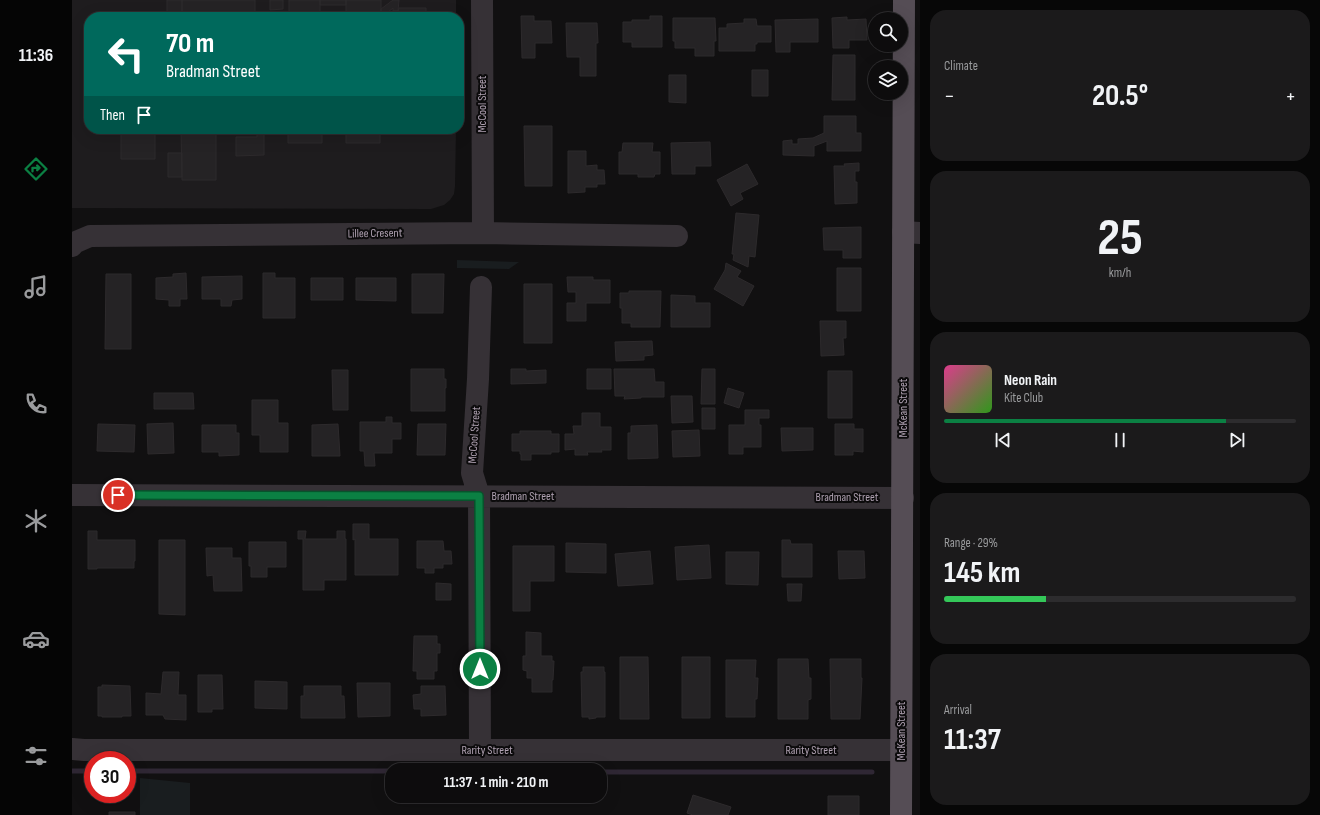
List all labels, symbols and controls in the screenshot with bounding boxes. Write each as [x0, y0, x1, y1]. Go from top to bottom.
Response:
map controls [868, 12, 908, 100]
button: search [868, 12, 908, 52]
text: 70 m [166, 27, 214, 60]
icon: left [100, 28, 152, 80]
text: 11:36 [19, 45, 53, 66]
text: Climate [944, 58, 978, 74]
button: layers [868, 60, 908, 100]
text: Bradman Street [166, 61, 260, 82]
street label: McCool Street [475, 75, 490, 133]
text: 20.5° [1092, 78, 1148, 114]
text: − [944, 83, 955, 110]
text: + [1285, 83, 1296, 110]
icon: arrive [133, 104, 155, 126]
text: Then [100, 106, 125, 125]
icon: directions [22, 155, 50, 183]
text: 25 [1097, 207, 1143, 270]
street label: Lillee Cresent [348, 226, 403, 241]
text: km/h [1109, 265, 1131, 281]
icon: music [22, 273, 50, 301]
text: Neon Rain [1004, 371, 1057, 390]
street label: McKean Street [896, 378, 911, 437]
icon: phone [22, 390, 50, 418]
text: Kite Club [1004, 390, 1043, 406]
street label: McCool Street [465, 406, 484, 464]
icon: previous [992, 429, 1014, 451]
icon: pause [1109, 429, 1131, 451]
icon: next [1226, 429, 1248, 451]
pin [101, 478, 135, 512]
icon: arrive [107, 484, 129, 506]
street label: Bradman Street [492, 489, 555, 504]
street label: Bradman Street [816, 490, 879, 505]
icon: climate [22, 507, 50, 535]
text: Range · 29% [944, 535, 998, 551]
text: 145 km [944, 555, 1020, 591]
icon: car [22, 625, 50, 653]
position arrow [459, 648, 501, 690]
street label: McKean Street [894, 701, 909, 760]
text: Arrival [944, 702, 972, 718]
text: 11:37 [944, 722, 1001, 758]
icon: filters [22, 742, 50, 770]
street label: Rarity Street [461, 743, 513, 758]
street label: Rarity Street [785, 743, 837, 758]
speed limit sign: 30 [84, 751, 136, 803]
text: 11:37 · 1 min · 210 m [444, 773, 548, 792]

